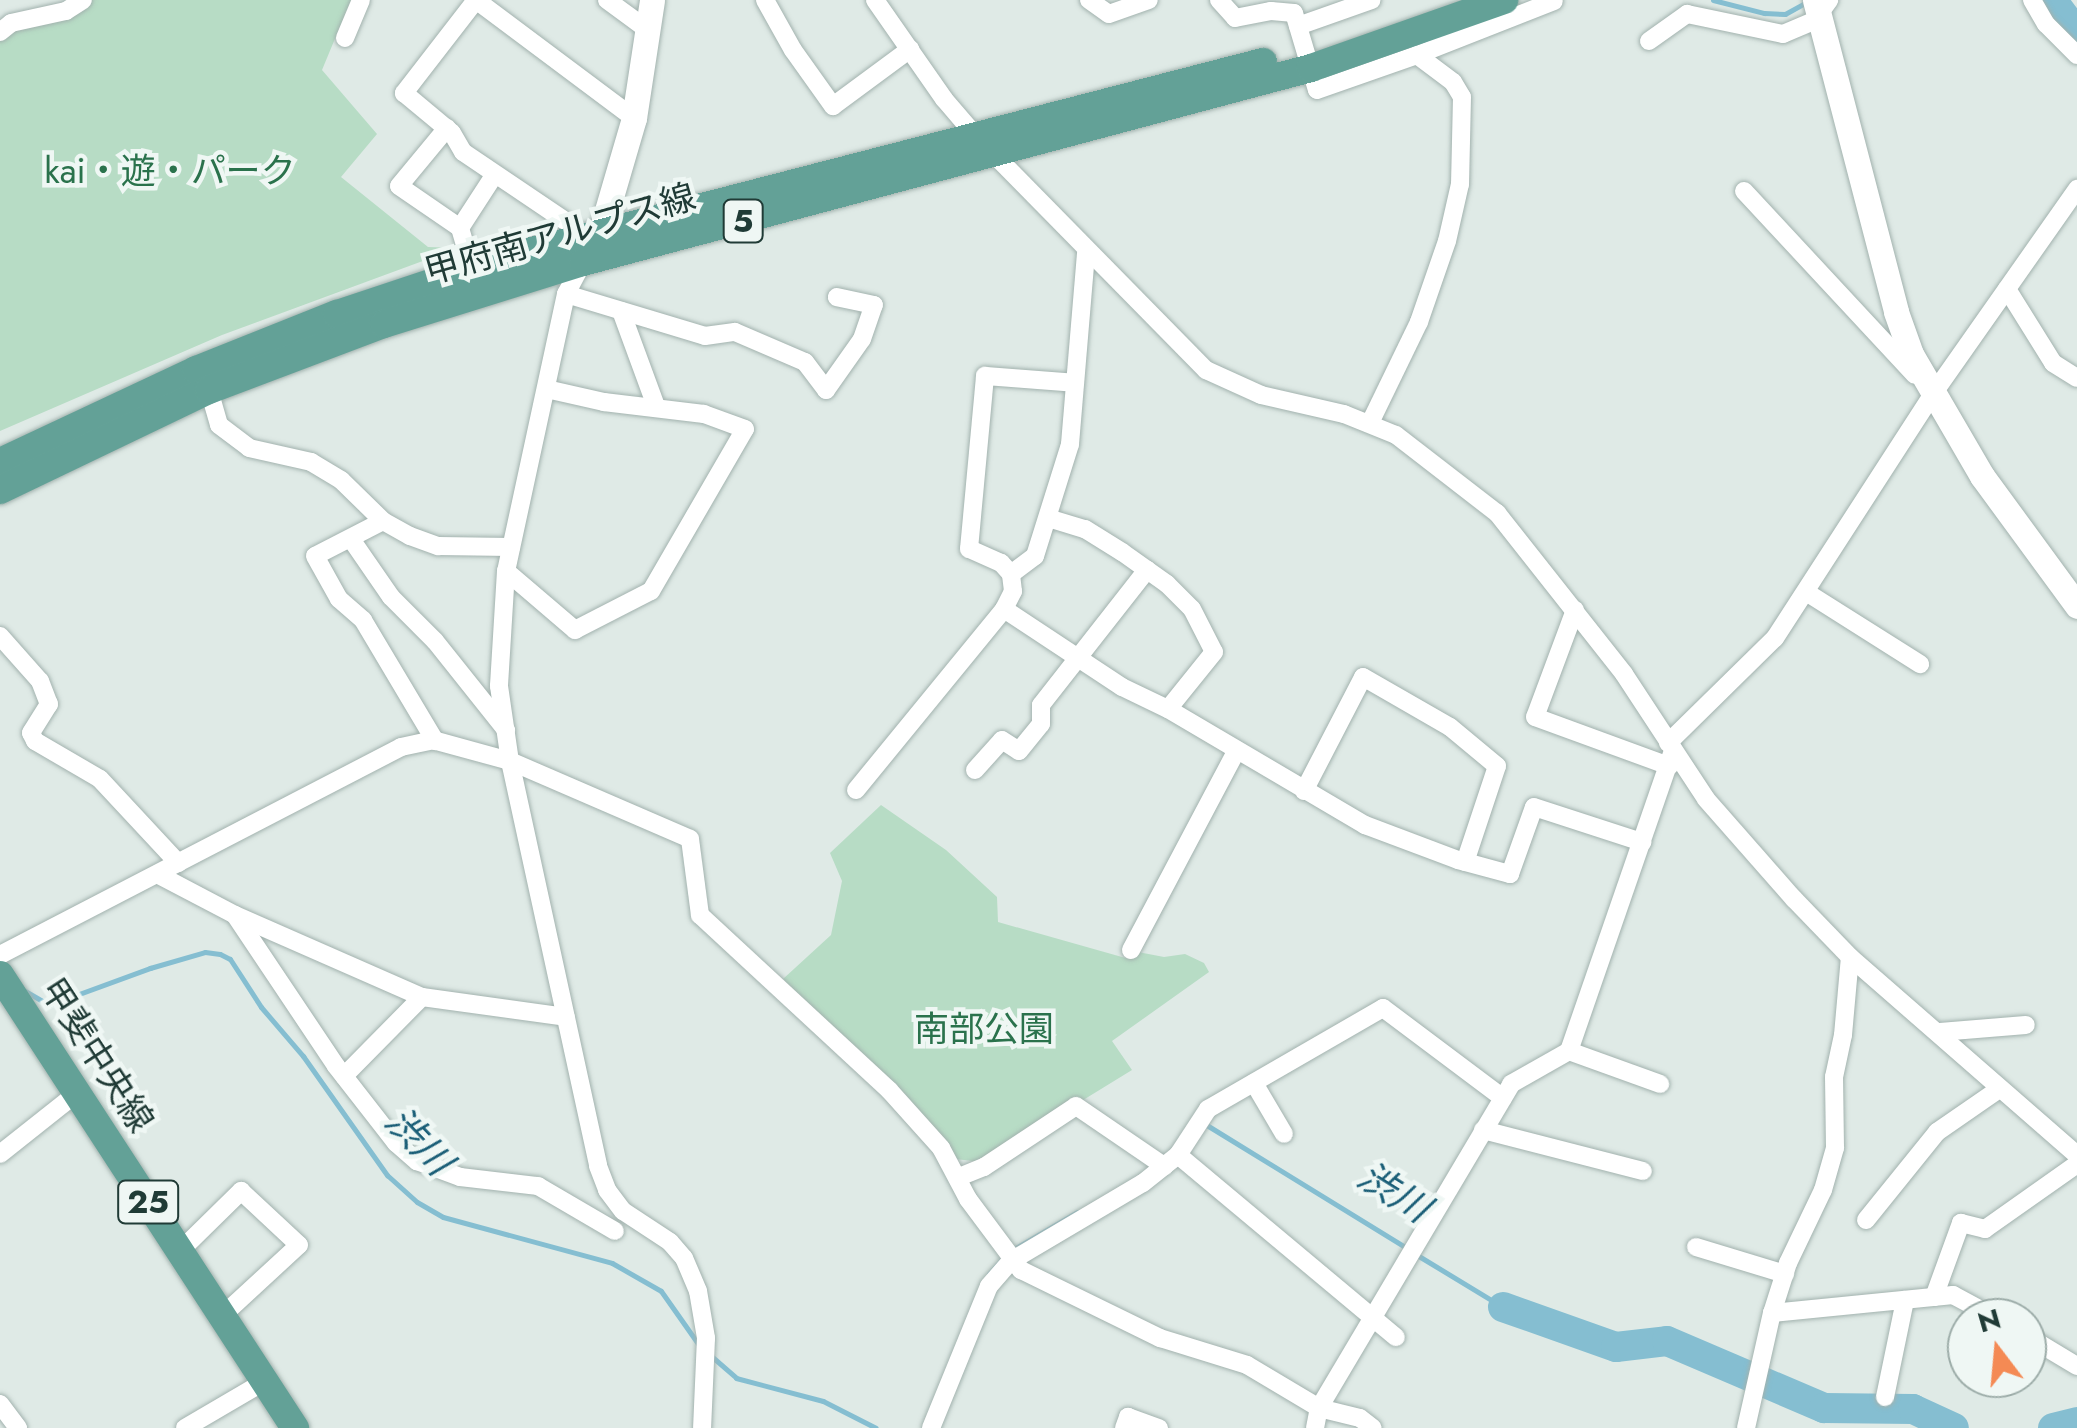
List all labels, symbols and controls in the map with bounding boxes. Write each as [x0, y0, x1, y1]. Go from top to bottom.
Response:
park label: kai・遊・パーク [44, 150, 296, 192]
street label: 甲府南アルプス線 [420, 175, 700, 293]
road number: 5 [720, 194, 766, 248]
street label: 甲斐中央線 [32, 970, 162, 1140]
park label: 南部公園 [914, 1008, 1054, 1050]
water label: 渋川 [376, 1098, 462, 1184]
water label: 渋川 [1350, 1153, 1438, 1231]
road number: 25 [116, 1175, 180, 1229]
north arrow [1947, 1298, 2047, 1398]
text: N [1973, 1298, 2005, 1343]

